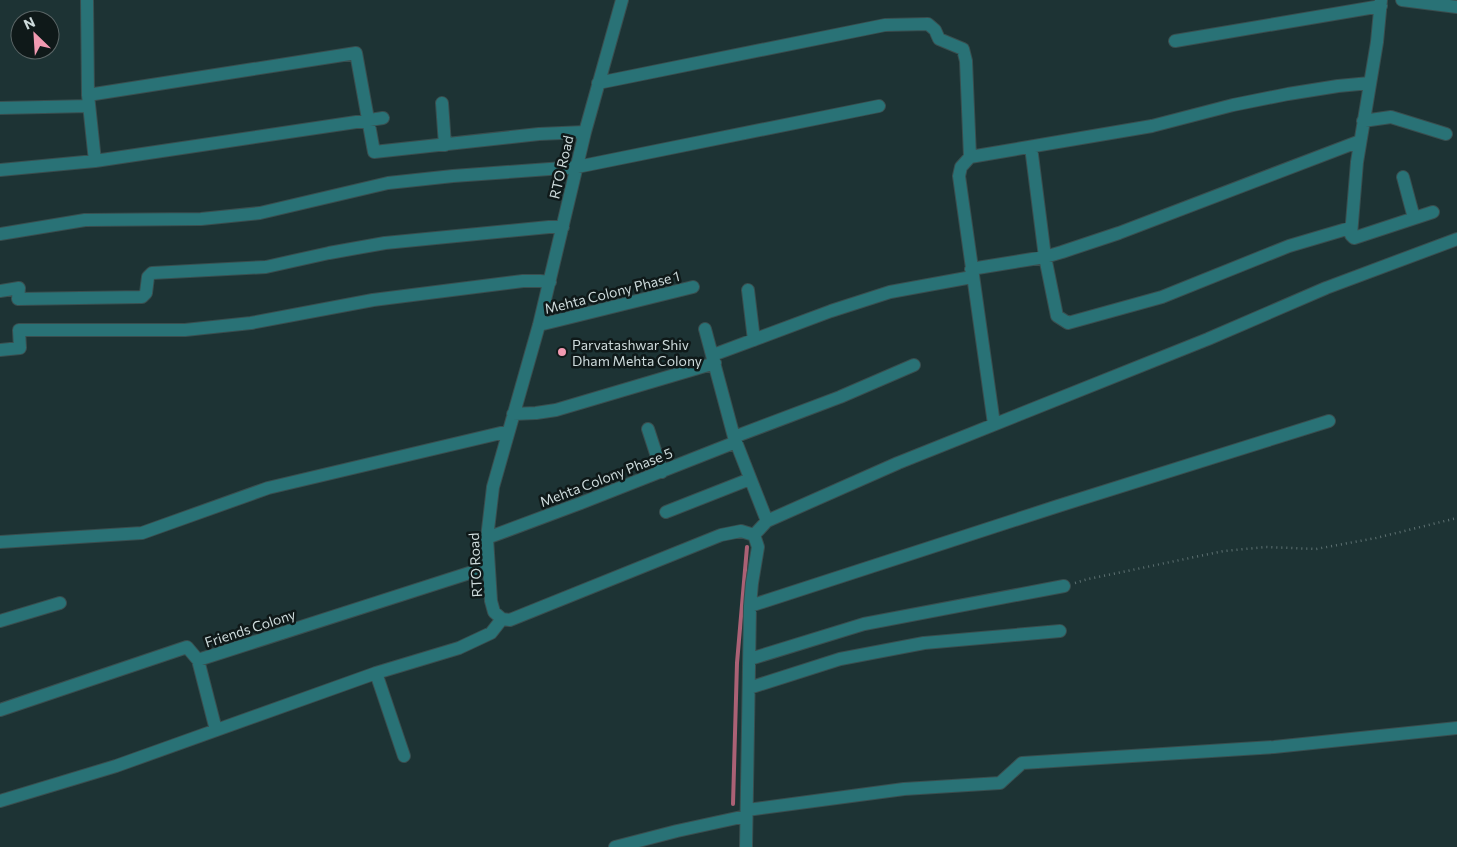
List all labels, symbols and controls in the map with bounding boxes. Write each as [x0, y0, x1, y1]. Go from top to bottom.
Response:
north arrow [10, 10, 60, 60]
text: N [21, 13, 38, 33]
street label: RTO Road [545, 134, 577, 200]
street label: Mehta Colony Phase 1 [543, 267, 681, 317]
place label: Parvatashwar Shiv Dham Mehta Colony [572, 336, 702, 369]
marker: Parvatashwar Shiv Dham Mehta Colony [556, 346, 568, 358]
street label: Mehta Colony Phase 5 [537, 444, 675, 510]
street label: RTO Road [465, 532, 485, 598]
street label: Friends Colony [202, 605, 298, 651]

